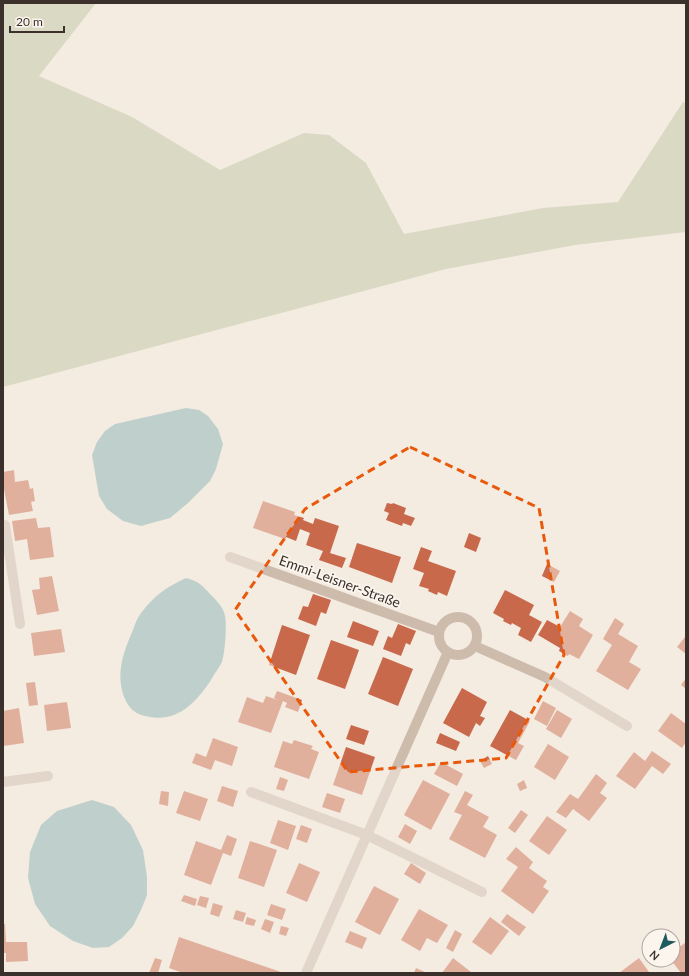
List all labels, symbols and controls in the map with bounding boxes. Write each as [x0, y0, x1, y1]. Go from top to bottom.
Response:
scale bar [10, 8, 64, 34]
text: 20 m [16, 14, 43, 29]
street label: Emmi-Leisner-Straße [277, 551, 403, 611]
north arrow [641, 928, 681, 968]
text: N [646, 948, 661, 963]

